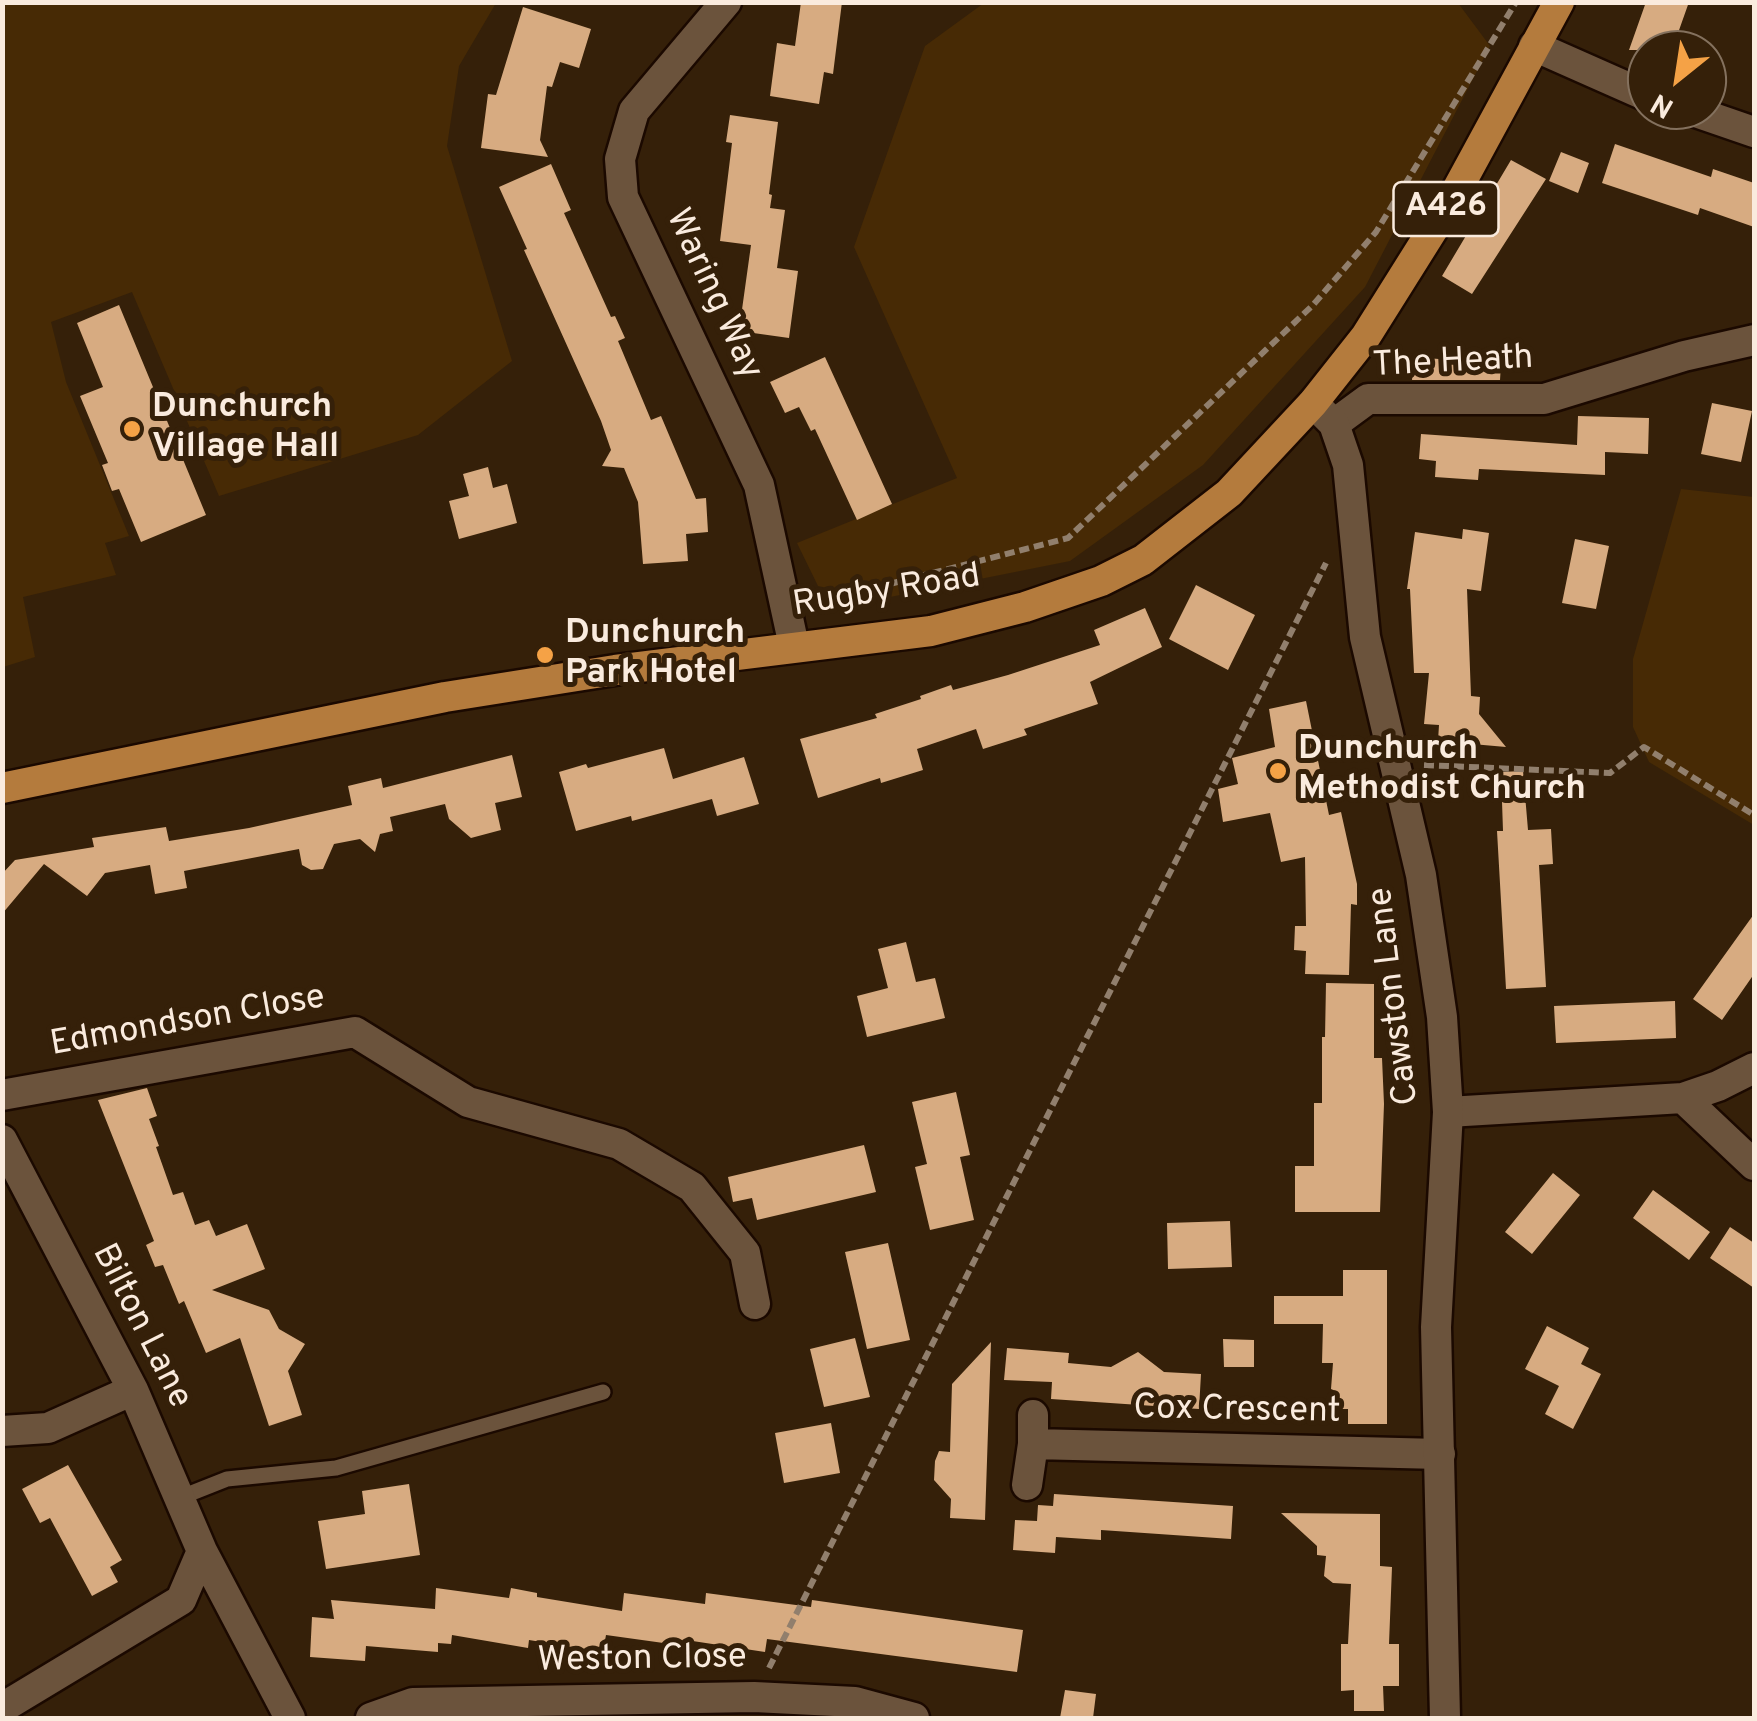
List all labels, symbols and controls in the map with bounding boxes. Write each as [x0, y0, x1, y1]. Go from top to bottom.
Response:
north arrow [1627, 30, 1727, 130]
text: N [1645, 84, 1681, 125]
road number: A426 [1394, 182, 1498, 236]
street label: Waring Way [654, 203, 770, 387]
street label: The Heath [1371, 339, 1535, 389]
place label: Dunchurch Village Hall [152, 388, 339, 470]
marker: Dunchurch Village Hall [121, 418, 143, 440]
street label: Rugby Road [790, 557, 984, 629]
place label: Dunchurch Park Hotel [565, 614, 745, 696]
marker: Dunchurch Park Hotel [534, 644, 556, 666]
place label: Dunchurch Methodist Church [1298, 730, 1586, 812]
marker: Dunchurch Methodist Church [1267, 760, 1289, 782]
street label: Cawston Lane [1362, 885, 1430, 1107]
street label: Edmondson Close [47, 978, 329, 1068]
street label: Bilton Lane [81, 1238, 199, 1416]
street label: Cox Crescent [1133, 1389, 1341, 1435]
street label: Weston Close [537, 1638, 747, 1684]

